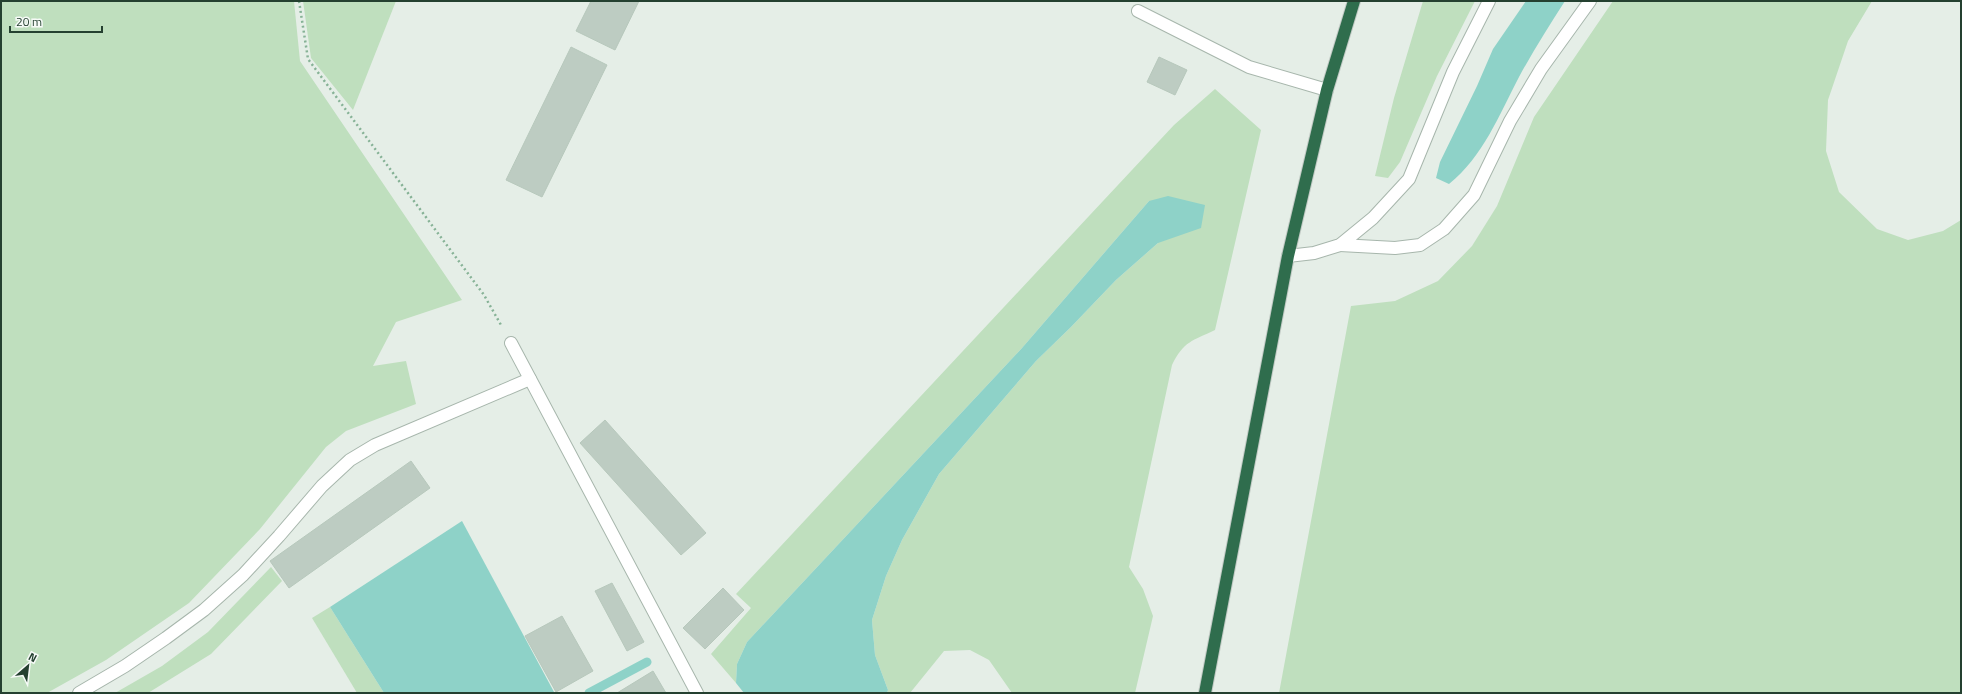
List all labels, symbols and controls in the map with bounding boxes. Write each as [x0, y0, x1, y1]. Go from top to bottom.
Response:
scale bar [10, 8, 102, 34]
text: 20 m [16, 12, 42, 31]
north arrow [8, 646, 48, 686]
text: N [26, 648, 40, 666]

